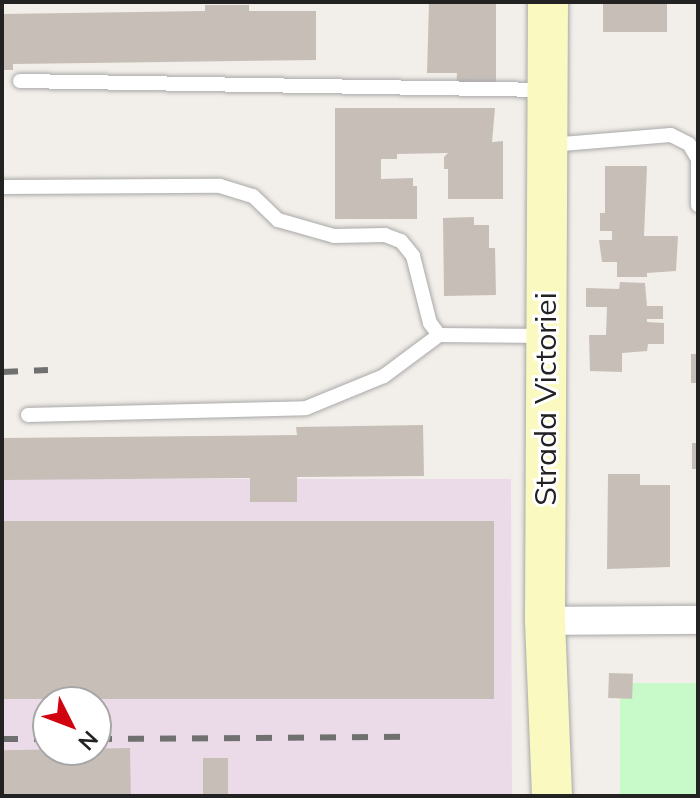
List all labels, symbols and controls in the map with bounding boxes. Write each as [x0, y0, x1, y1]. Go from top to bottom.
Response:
street label: Strada Victoriei [527, 292, 563, 506]
north arrow [32, 686, 112, 766]
text: N [72, 725, 104, 756]

